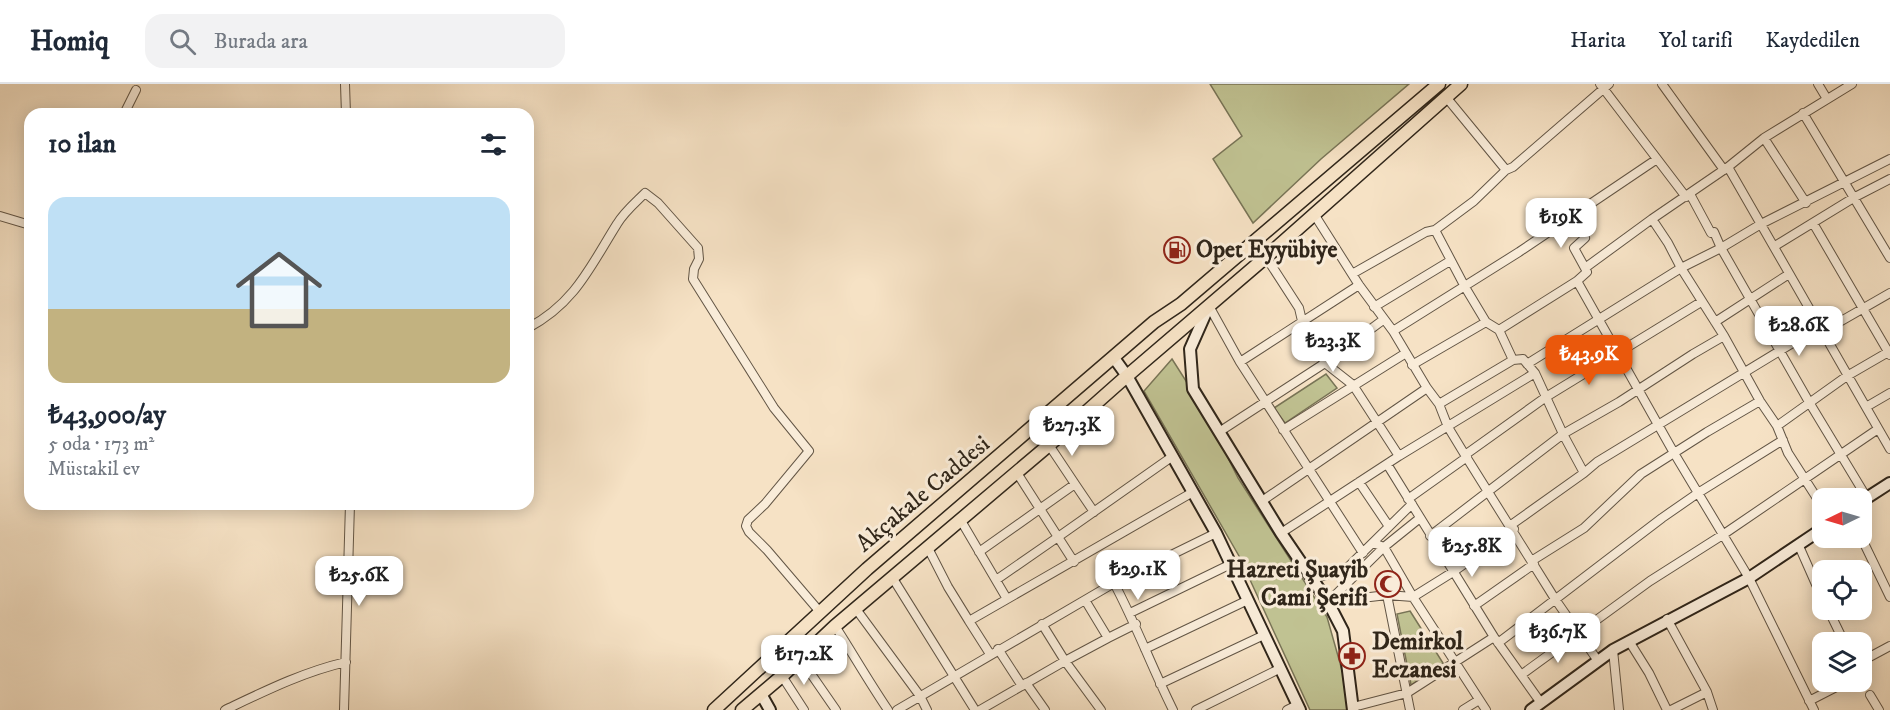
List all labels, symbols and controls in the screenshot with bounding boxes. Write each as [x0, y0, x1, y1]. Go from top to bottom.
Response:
search box [145, 14, 565, 68]
text: Homiq [30, 24, 109, 59]
icon: search [166, 25, 199, 58]
text: Burada ara [214, 28, 308, 55]
text: Harita [1570, 28, 1626, 54]
text: Yol tarifi [1659, 28, 1733, 54]
text: Kaydedilen [1766, 28, 1860, 54]
text: 10 ilan [48, 128, 116, 161]
icon: filters [477, 128, 510, 161]
pin: ₺19K [1525, 198, 1597, 249]
text: ₺19K [1540, 205, 1582, 230]
fuel station icon: Opet Eyyübiye [1162, 235, 1192, 265]
place label: Opet Eyyübiye [1196, 235, 1337, 265]
icon: home [225, 236, 333, 344]
pin: ₺28.6K [1750, 306, 1848, 357]
text: ₺28.6K [1769, 313, 1829, 338]
pin: ₺23.3K [1284, 322, 1382, 373]
text: ₺23.3K [1306, 329, 1360, 354]
pin: ₺43.9K [1540, 335, 1638, 386]
text: ₺43.9K [1559, 342, 1619, 367]
text: ₺43,900/ay [48, 399, 166, 432]
pin: ₺27.3K [1023, 406, 1121, 457]
text: ₺27.3K [1043, 413, 1101, 438]
street label: Akçakale Caddesi [850, 429, 996, 559]
text: 5 oda · 173 m² [48, 432, 154, 457]
text: Müstakil ev [48, 457, 140, 482]
north arrow [1812, 488, 1872, 548]
map controls [1812, 488, 1872, 692]
pin: ₺25.8K [1423, 527, 1521, 578]
text: ₺25.8K [1442, 534, 1502, 559]
pin: ₺29.1K [1089, 550, 1187, 601]
place label: Hazreti Şuayib Cami Şerifi [1226, 555, 1368, 613]
pin: ₺25.6K [310, 556, 408, 607]
text: ₺29.1K [1109, 557, 1167, 582]
button: locate [1812, 560, 1872, 620]
text: ₺25.6K [329, 563, 389, 588]
mosque icon: Hazreti Şuayib Cami Şerifi [1373, 569, 1403, 599]
pin: ₺36.7K [1509, 613, 1607, 664]
text: ₺36.7K [1529, 620, 1587, 645]
place label: Demirkol Eczanesi [1372, 627, 1464, 685]
button: layers [1812, 632, 1872, 692]
pin: ₺17.2K [755, 635, 853, 686]
pharmacy icon: Demirkol Eczanesi [1337, 641, 1367, 671]
text: ₺17.2K [775, 642, 833, 667]

